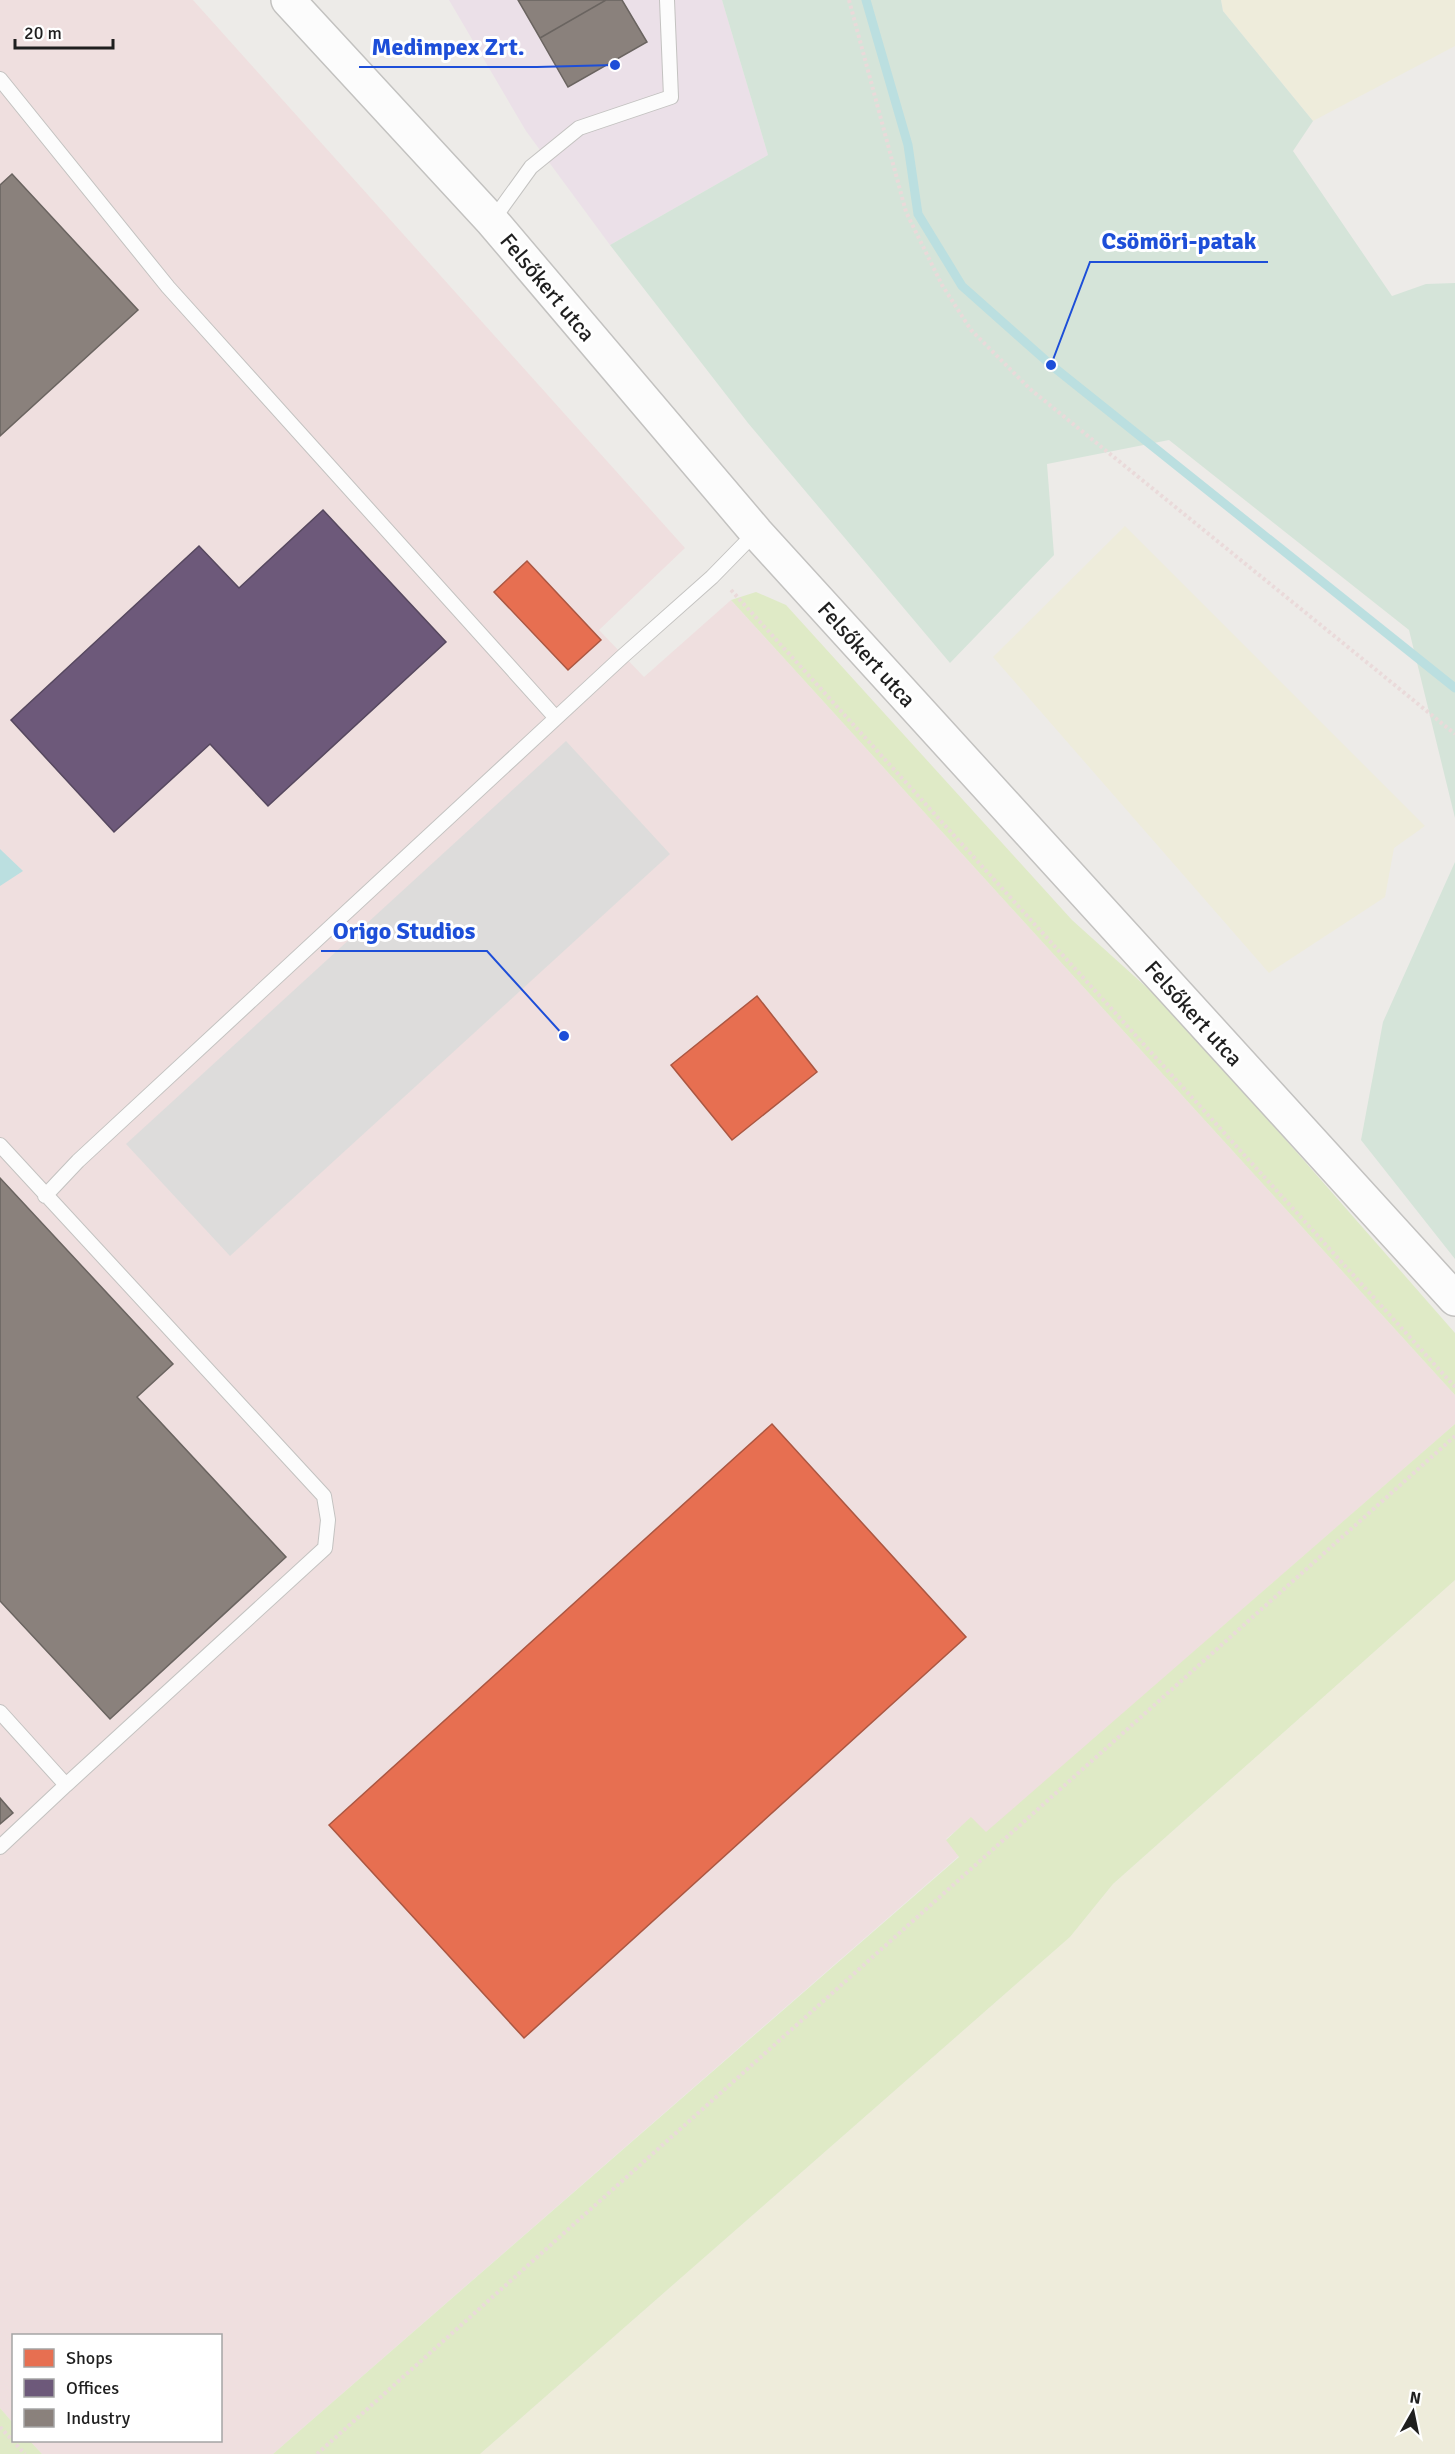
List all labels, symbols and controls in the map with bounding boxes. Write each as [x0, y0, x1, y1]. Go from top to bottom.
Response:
scale bar [15, 12, 112, 50]
text: 20 m [24, 22, 62, 44]
callout: Medimpex Zrt. [359, 25, 537, 67]
text: Medimpex Zrt. [371, 32, 525, 62]
callout: Csömöri-patak [1090, 220, 1268, 262]
text: Csömöri-patak [1102, 226, 1257, 256]
street label: Felsőkert utca [494, 228, 601, 347]
street label: Felsőkert utca [812, 596, 921, 713]
callout: Origo Studios [321, 909, 487, 951]
text: Origo Studios [333, 916, 476, 946]
street label: Felsőkert utca [1139, 955, 1248, 1072]
legend [12, 2334, 222, 2442]
text: Shops [66, 2347, 113, 2369]
text: Offices [66, 2377, 119, 2399]
north arrow [1383, 2382, 1443, 2442]
text: N [1408, 2387, 1422, 2409]
text: Industry [66, 2407, 131, 2429]

